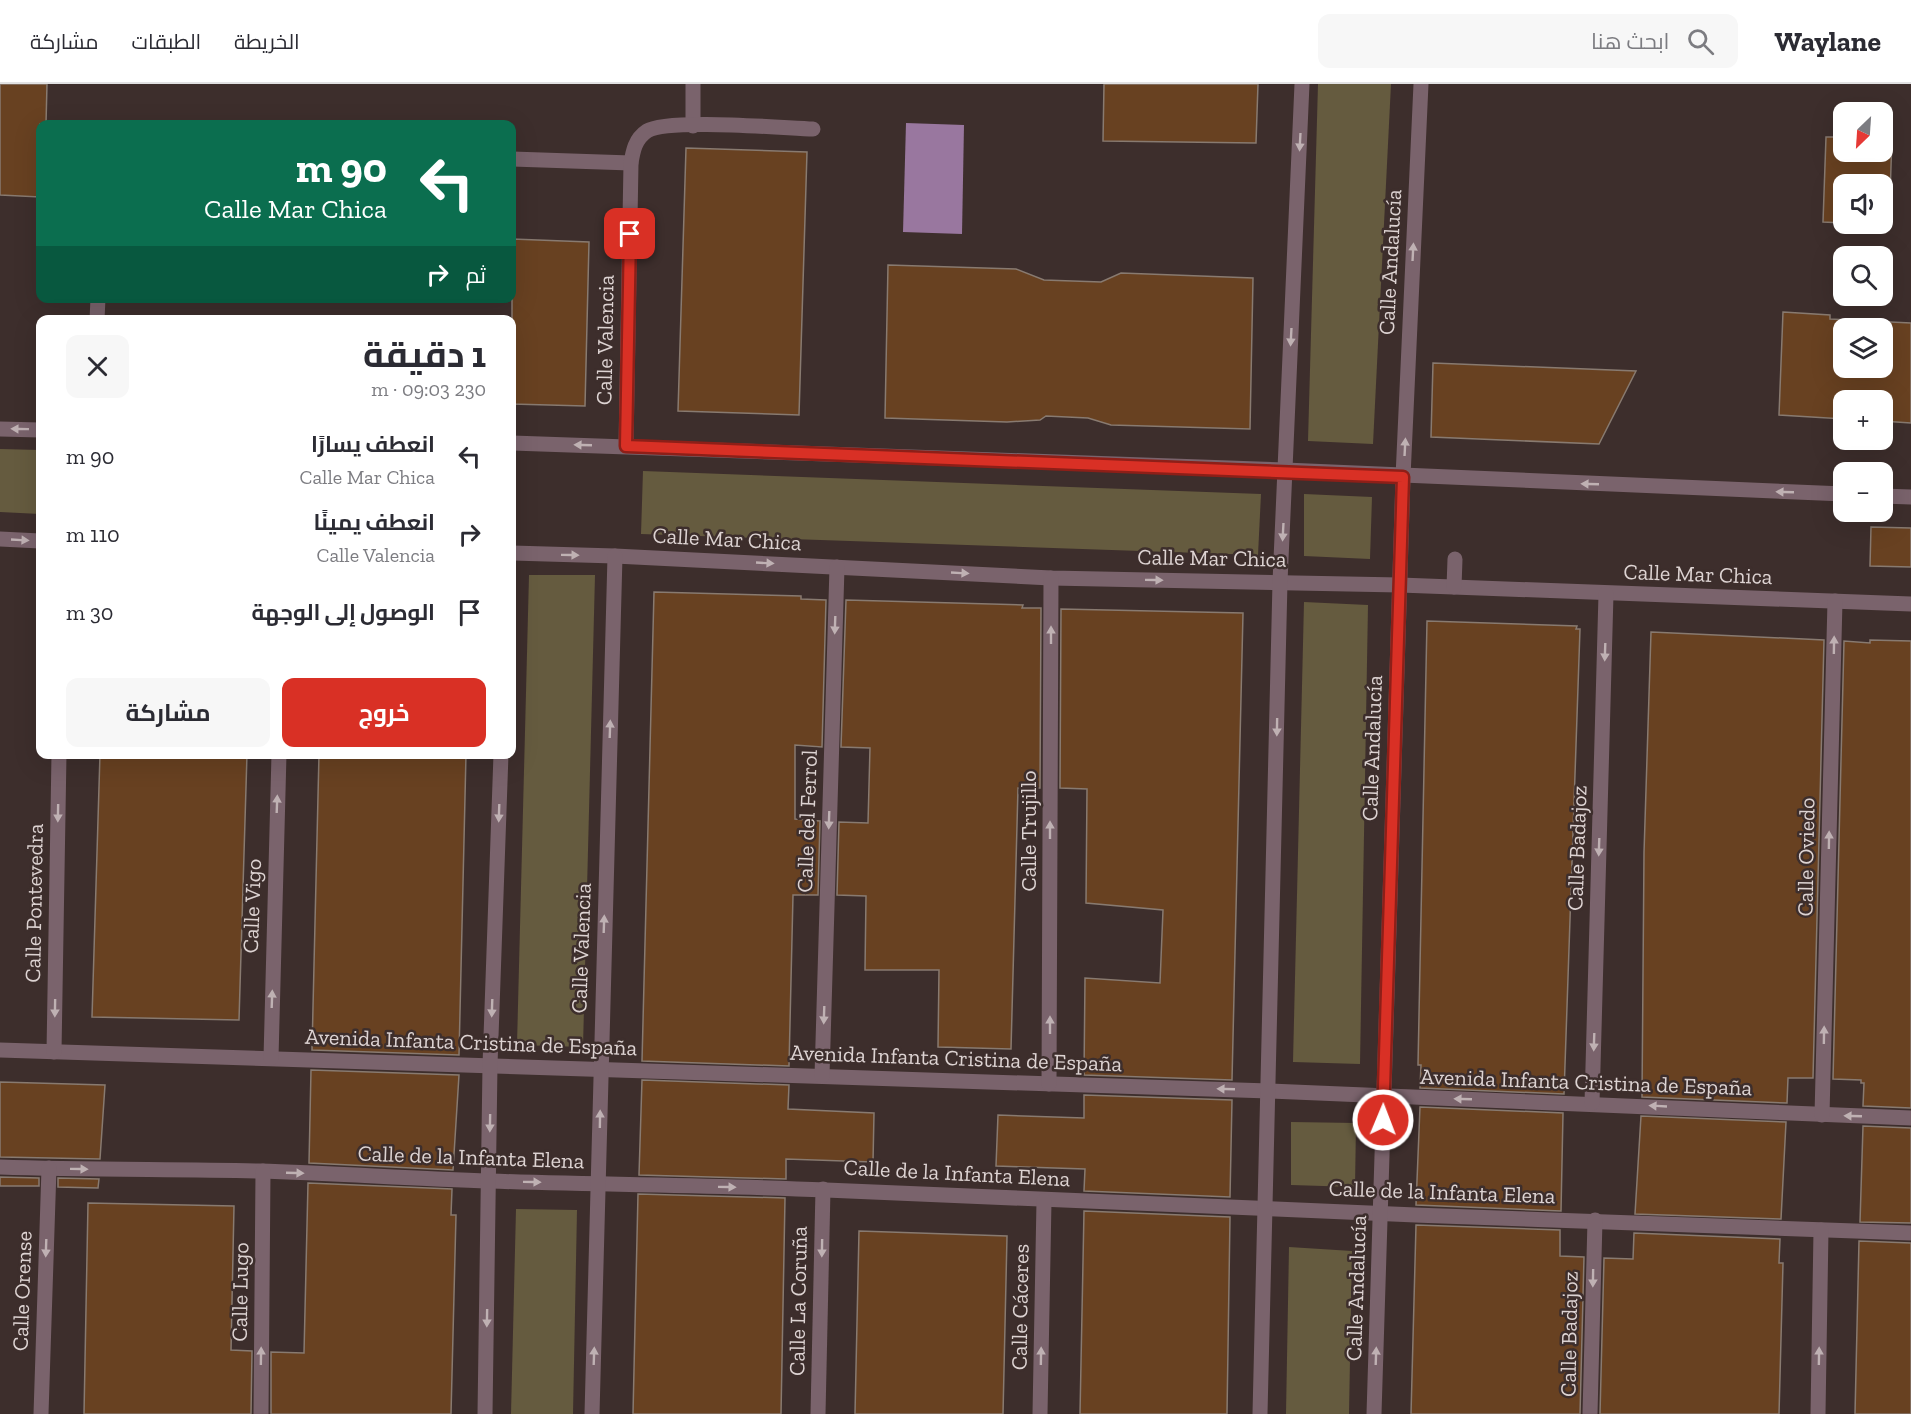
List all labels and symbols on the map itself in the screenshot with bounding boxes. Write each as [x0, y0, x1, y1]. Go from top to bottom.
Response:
north arrow [1833, 102, 1893, 162]
one-way arrow [1295, 133, 1304, 152]
street label: Calle Andalucía [1373, 188, 1407, 336]
pin [604, 208, 655, 259]
one-way arrow [1409, 243, 1418, 262]
street label: Calle Valencia [590, 274, 620, 405]
one-way arrow [1287, 328, 1296, 347]
one-way arrow [11, 424, 30, 434]
one-way arrow [1400, 437, 1409, 456]
one-way arrow [573, 440, 592, 450]
one-way arrow [1581, 480, 1600, 489]
one-way arrow [1776, 487, 1795, 497]
street label: Calle Mar Chica [652, 522, 802, 556]
one-way arrow [1278, 523, 1287, 542]
one-way arrow [11, 535, 30, 544]
street label: Calle Mar Chica [1137, 543, 1287, 573]
one-way arrow [560, 550, 579, 559]
street label: Calle Mar Chica [1623, 558, 1773, 590]
one-way arrow [755, 559, 774, 568]
one-way arrow [950, 569, 969, 578]
one-way arrow [1145, 575, 1164, 585]
one-way arrow [830, 616, 840, 635]
one-way arrow [1046, 626, 1056, 645]
one-way arrow [1829, 636, 1838, 655]
one-way arrow [1600, 643, 1609, 662]
street label: Calle Andalucía [1356, 674, 1388, 821]
one-way arrow [1272, 717, 1282, 736]
one-way arrow [606, 719, 615, 738]
street label: Calle del Ferrol [791, 749, 823, 893]
street label: Calle Trujillo [1015, 770, 1042, 892]
street label: Calle Badajoz [1561, 785, 1593, 911]
one-way arrow [273, 795, 282, 814]
street label: Calle Oviedo [1791, 797, 1821, 917]
one-way arrow [53, 803, 63, 822]
one-way arrow [494, 803, 504, 822]
one-way arrow [825, 811, 834, 830]
one-way arrow [1045, 821, 1055, 840]
street label: Calle Pontevedra [19, 823, 49, 983]
one-way arrow [1824, 831, 1834, 850]
one-way arrow [1595, 838, 1604, 857]
street label: Calle Vigo [237, 858, 267, 954]
street label: Calle Valencia [565, 882, 597, 1014]
one-way arrow [600, 914, 609, 933]
one-way arrow [267, 990, 277, 1009]
one-way arrow [50, 998, 60, 1017]
one-way arrow [487, 998, 497, 1017]
one-way arrow [819, 1006, 829, 1025]
one-way arrow [1045, 1016, 1055, 1035]
street label: Avenida Infanta Cristina de España [304, 1023, 638, 1061]
one-way arrow [1819, 1026, 1829, 1045]
one-way arrow [1589, 1033, 1599, 1052]
street label: Avenida Infanta Cristina de España [789, 1039, 1123, 1077]
street label: Avenida Infanta Cristina de España [1419, 1063, 1753, 1101]
one-way arrow [1217, 1085, 1236, 1094]
position arrow [1351, 1088, 1415, 1152]
one-way arrow [1453, 1094, 1472, 1103]
one-way arrow [1648, 1102, 1667, 1111]
one-way arrow [595, 1109, 605, 1128]
one-way arrow [1843, 1111, 1862, 1120]
one-way arrow [485, 1114, 494, 1133]
street label: Calle de la Infanta Elena [357, 1140, 585, 1174]
street label: Calle de la Infanta Elena [843, 1154, 1071, 1192]
one-way arrow [70, 1164, 89, 1174]
one-way arrow [286, 1168, 305, 1177]
street label: Calle de la Infanta Elena [1328, 1175, 1556, 1209]
one-way arrow [523, 1178, 542, 1187]
one-way arrow [718, 1182, 737, 1192]
street label: Calle Andalucía [1340, 1214, 1372, 1361]
street label: Calle La Coruña [783, 1226, 813, 1376]
street label: Calle Orense [6, 1231, 38, 1351]
one-way arrow [41, 1238, 51, 1257]
one-way arrow [817, 1238, 827, 1257]
street label: Calle Lugo [226, 1242, 254, 1342]
street label: Calle Cáceres [1005, 1244, 1035, 1370]
one-way arrow [1588, 1269, 1598, 1288]
street label: Calle Badajoz [1554, 1271, 1584, 1397]
one-way arrow [482, 1309, 492, 1328]
one-way arrow [256, 1346, 266, 1365]
one-way arrow [589, 1346, 598, 1365]
one-way arrow [1036, 1346, 1046, 1365]
one-way arrow [1371, 1346, 1381, 1365]
one-way arrow [1814, 1346, 1824, 1365]

